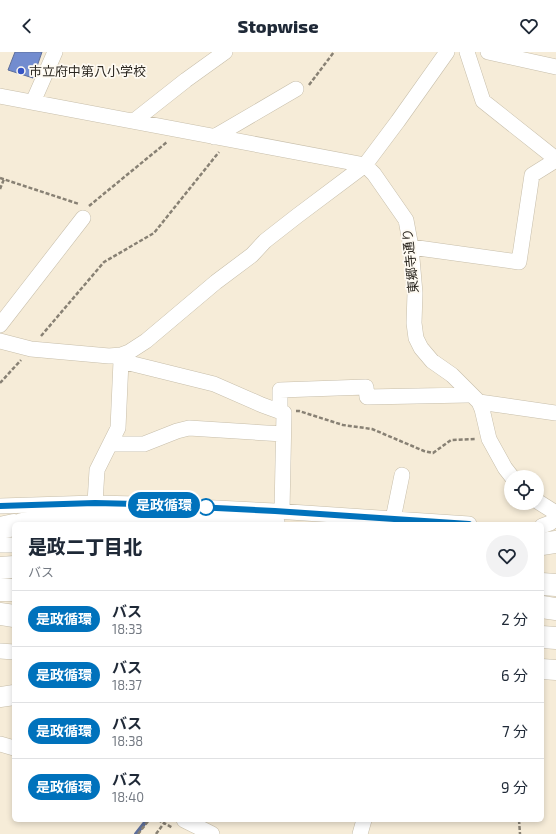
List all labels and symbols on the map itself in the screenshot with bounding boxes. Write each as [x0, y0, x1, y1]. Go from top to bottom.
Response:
place label: 市立府中第八小学校 [29, 63, 146, 79]
marker: 市立府中第八小学校 [16, 66, 26, 76]
street label: 東郷寺通り [399, 228, 421, 294]
line badge: 是政循環 [136, 492, 192, 518]
unlabelled marker [197, 498, 215, 516]

